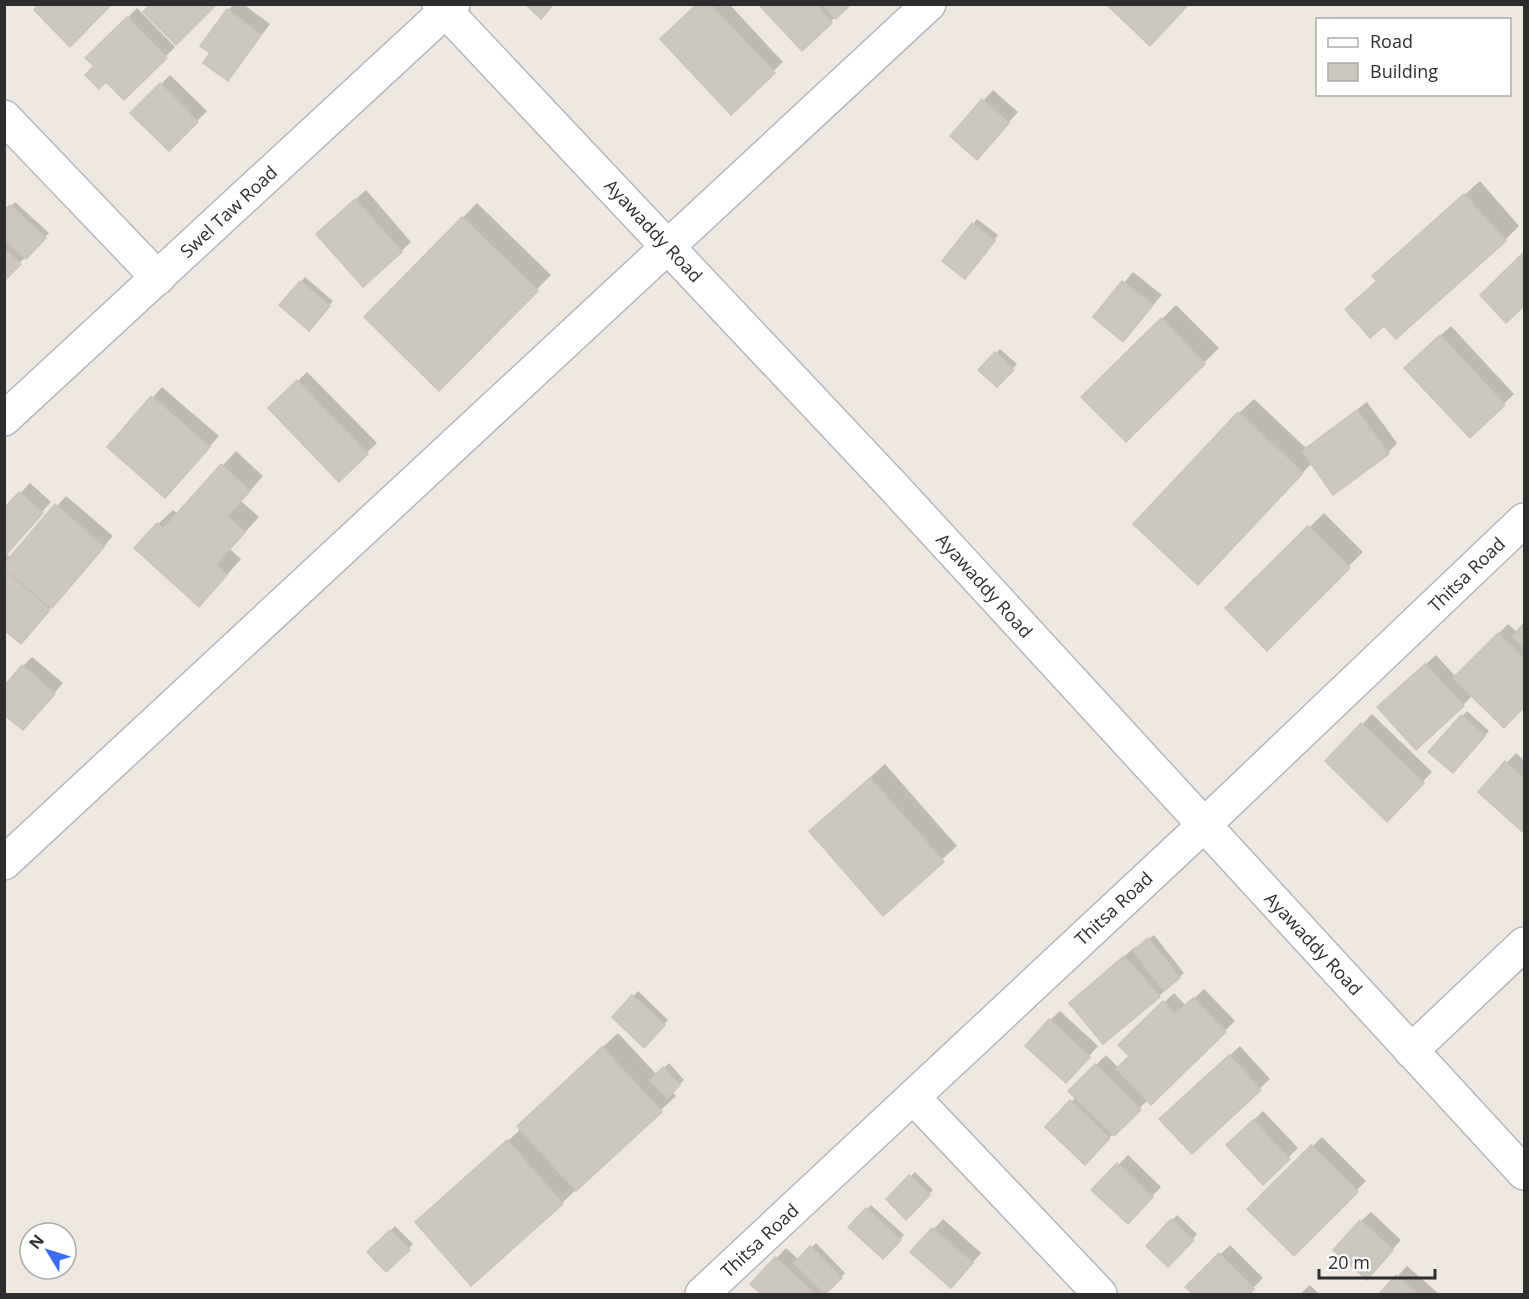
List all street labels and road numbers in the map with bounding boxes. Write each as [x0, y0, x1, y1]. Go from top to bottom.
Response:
street label: Swel Taw Road [175, 160, 282, 263]
street label: Ayawaddy Road [600, 173, 708, 287]
street label: Ayawaddy Road [931, 528, 1038, 643]
street label: Thitsa Road [1423, 532, 1510, 617]
street label: Thitsa Road [1069, 866, 1157, 951]
street label: Ayawaddy Road [1260, 886, 1368, 1000]
street label: Thitsa Road [715, 1198, 803, 1283]

